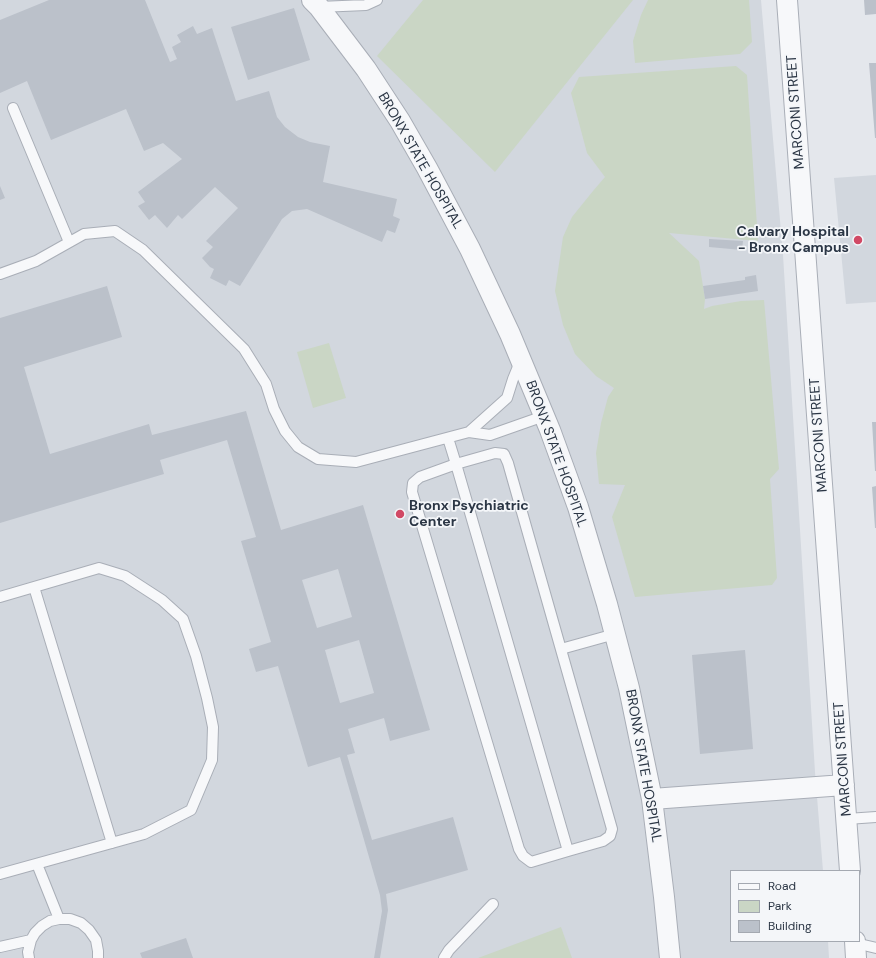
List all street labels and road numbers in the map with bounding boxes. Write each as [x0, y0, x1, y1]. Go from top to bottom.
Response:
street label: MARCONI STREET [784, 54, 808, 170]
street label: BRONX STATE HOSPITAL [374, 90, 466, 232]
street label: MARCONI STREET [807, 377, 831, 493]
street label: BRONX STATE HOSPITAL [522, 378, 590, 530]
street label: BRONX STATE HOSPITAL [621, 688, 665, 844]
street label: MARCONI STREET [831, 701, 855, 817]

